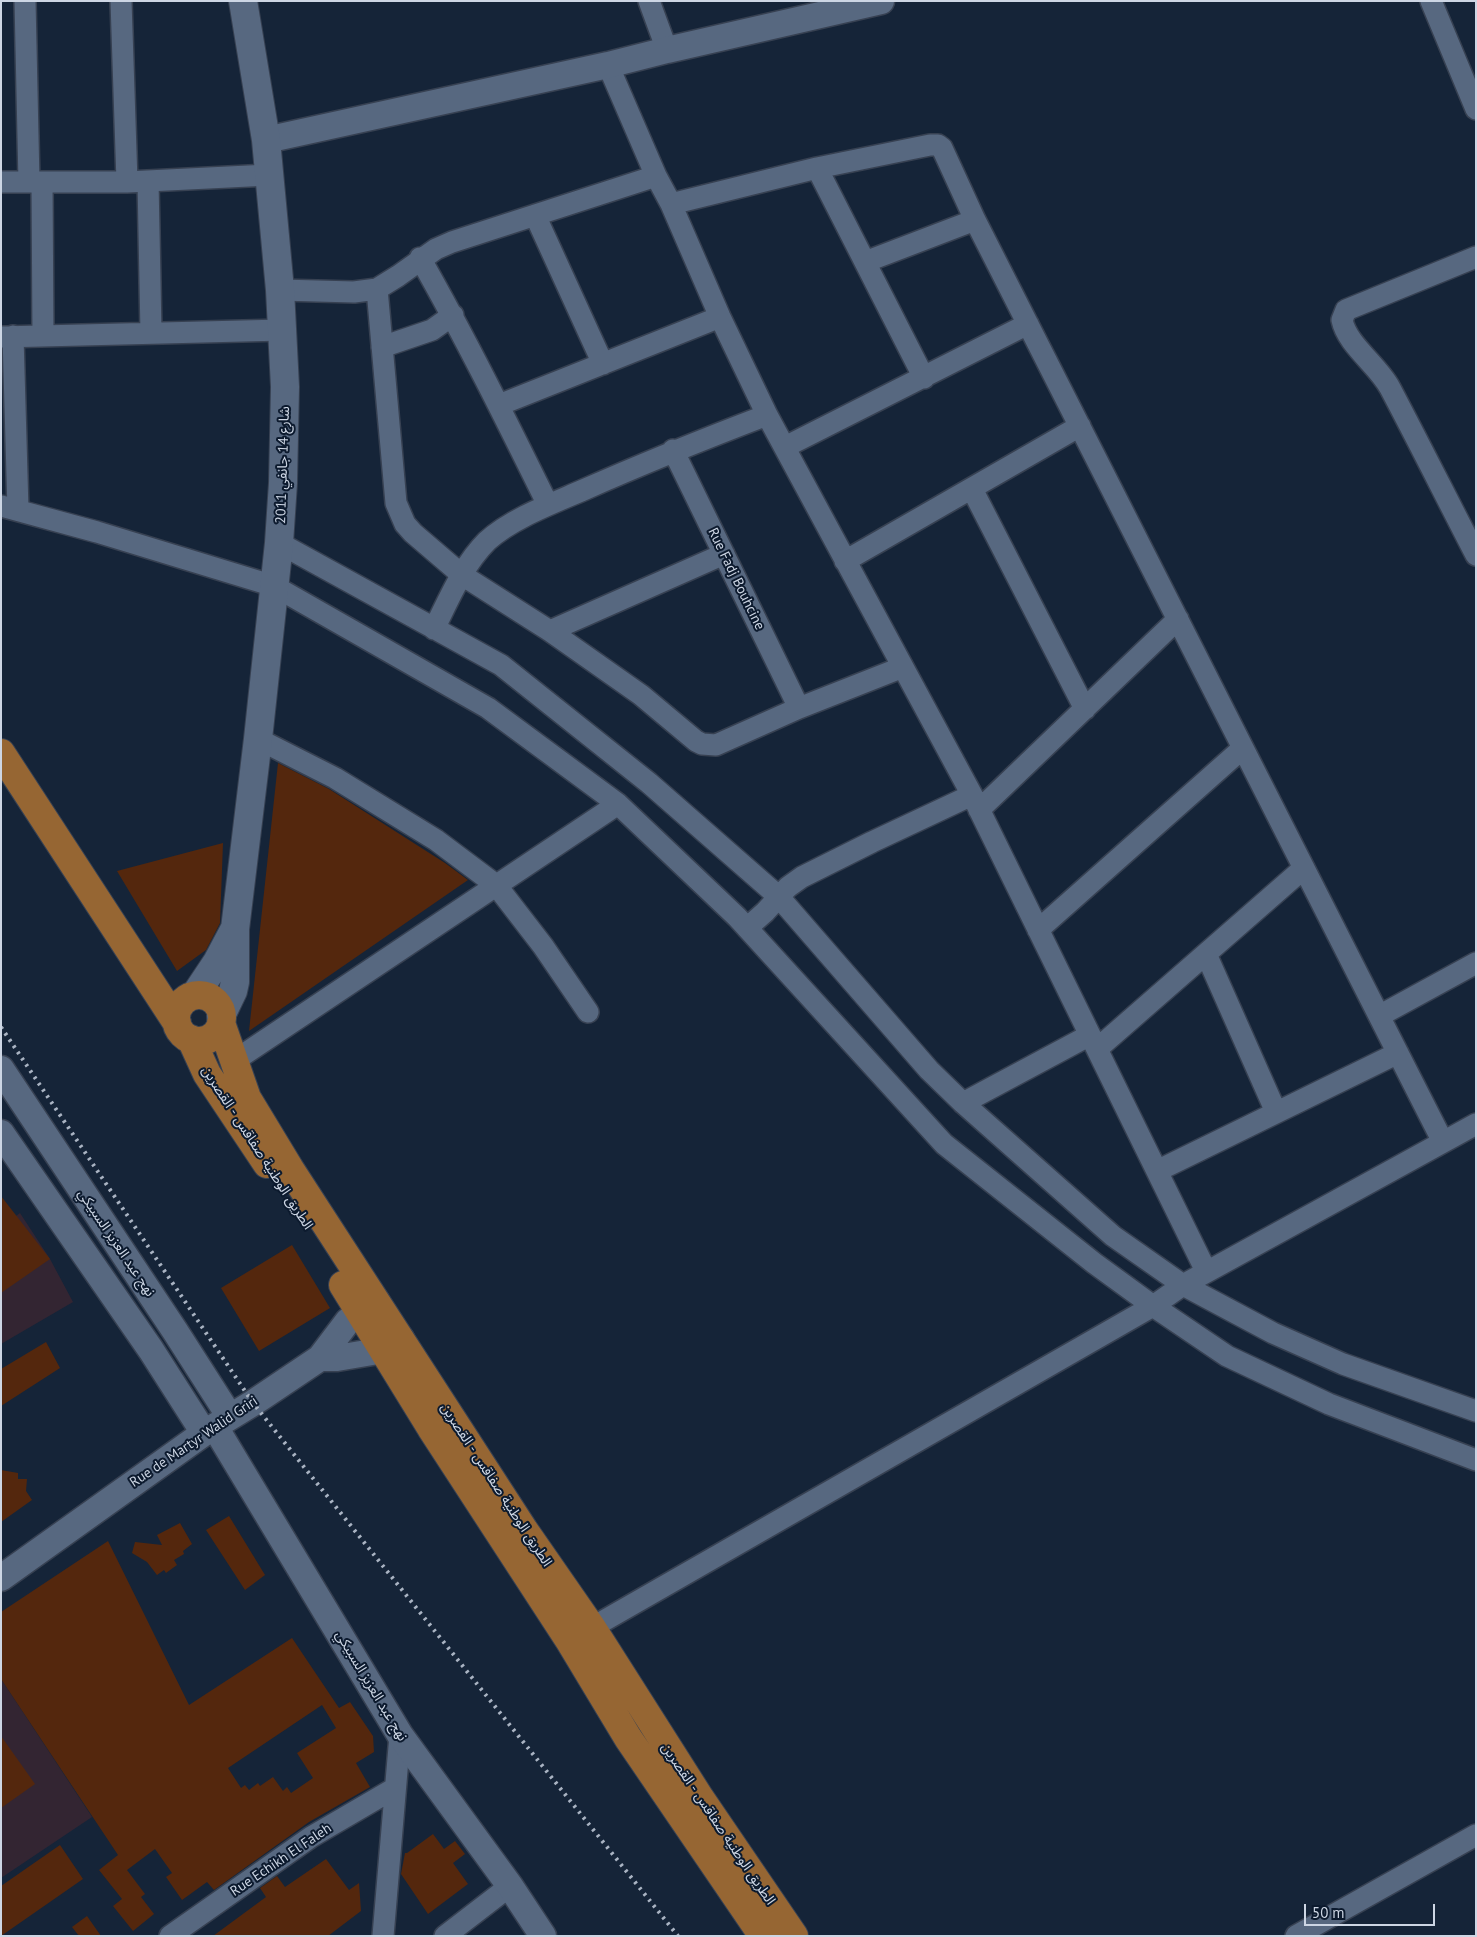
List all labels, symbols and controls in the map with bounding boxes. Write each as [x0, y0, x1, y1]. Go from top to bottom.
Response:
street label: شارع 14 جانفي 2011 [273, 406, 293, 524]
street label: Rue Fadj Bouhcine [704, 525, 768, 633]
street label: الطريق الوطنية صفاقس - القصرين [198, 1063, 316, 1233]
street label: نهج عبد العزيز السبيكي [74, 1186, 158, 1300]
street label: Rue de Martyr Walid Griri [127, 1393, 261, 1491]
street label: الطريق الوطنية صفاقس - القصرين [437, 1400, 555, 1570]
street label: نهج عبد العزيز السبيكي [331, 1628, 411, 1744]
street label: الطريق الوطنية صفاقس - القصرين [657, 1740, 779, 1908]
street label: Rue Echikh El Faleh [227, 1820, 335, 1900]
scale bar [1307, 1894, 1438, 1926]
text: 50 m [1312, 1903, 1345, 1922]

